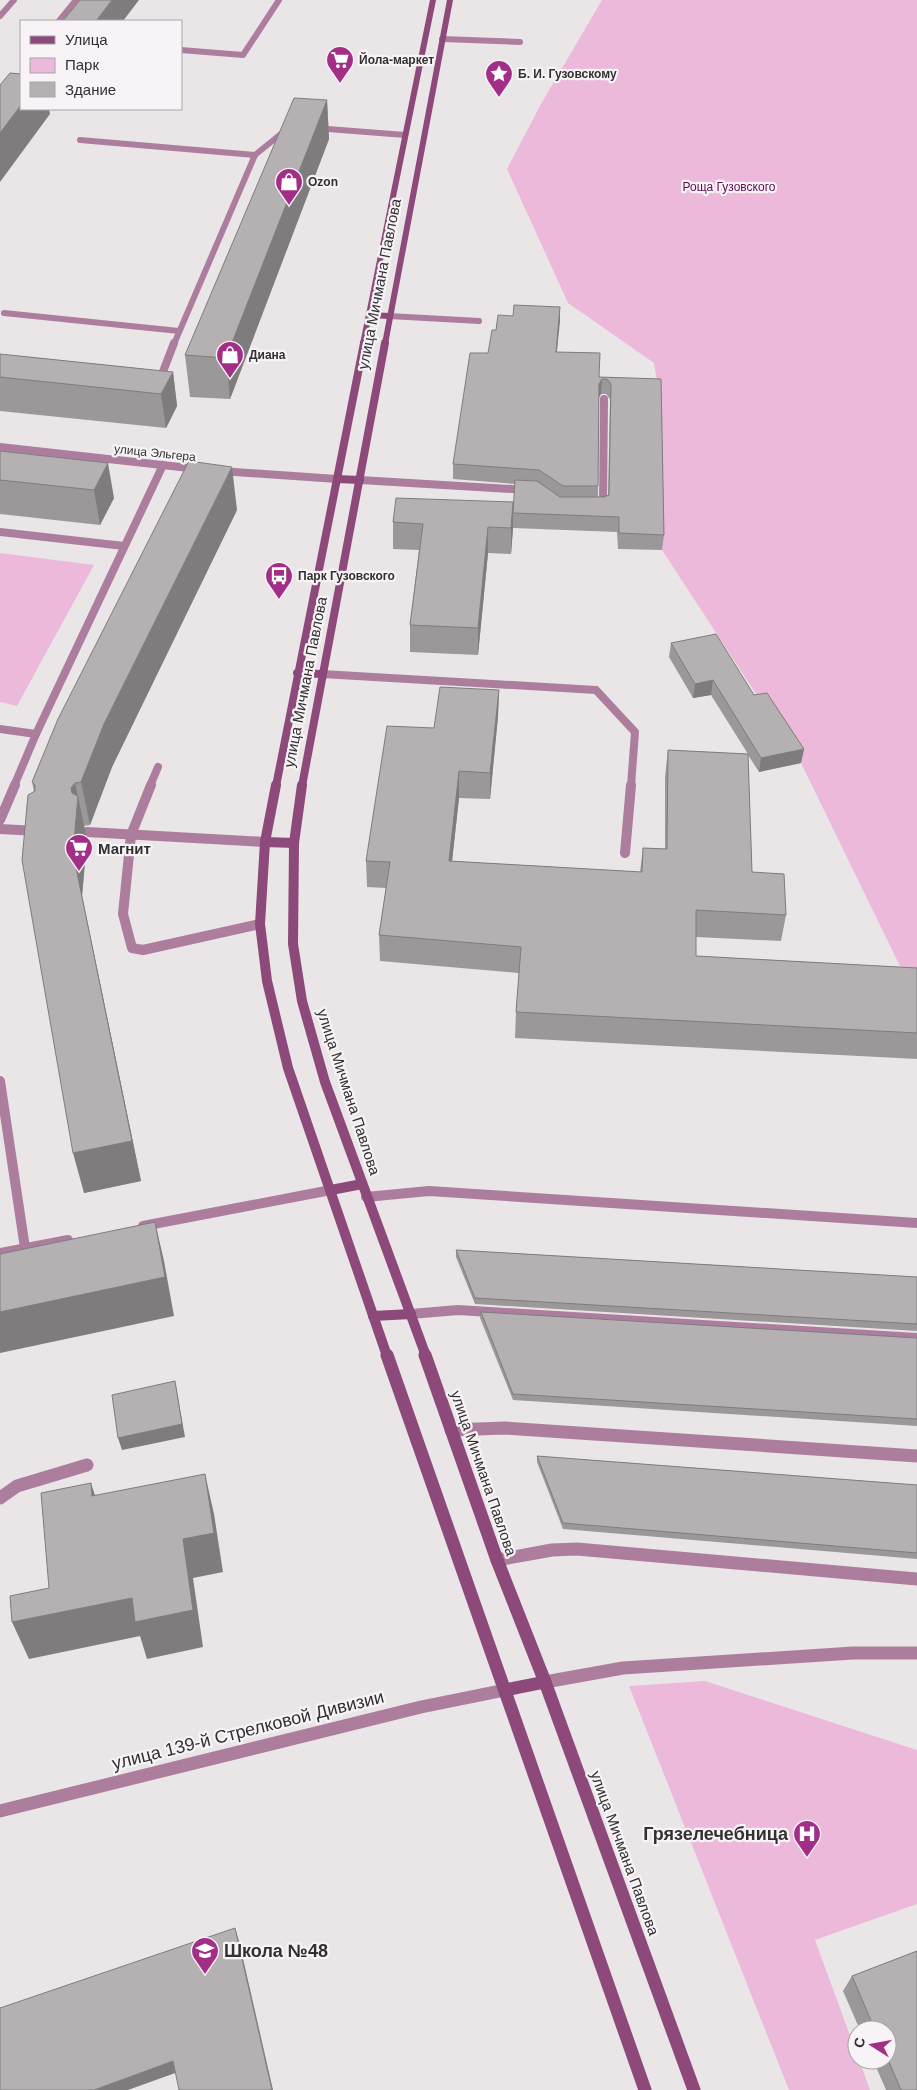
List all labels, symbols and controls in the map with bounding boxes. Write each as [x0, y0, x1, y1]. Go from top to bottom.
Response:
legend [20, 20, 182, 110]
text: Улица [65, 31, 108, 48]
supermarket icon: Йола-маркет [325, 45, 355, 84]
place label: Йола-маркет [359, 52, 434, 67]
text: Парк [65, 56, 99, 73]
place icon: Б. И. Гузовскому [484, 59, 514, 98]
place label: Б. И. Гузовскому [518, 67, 617, 81]
text: Здание [65, 81, 116, 98]
shop icon: Ozon [274, 167, 304, 206]
place label: Ozon [308, 175, 338, 189]
park label: Роща Гузовского [683, 180, 776, 194]
street label: улица Мичмана Павлова [354, 196, 404, 371]
shop icon: Диана [215, 340, 245, 379]
place label: Диана [249, 348, 286, 362]
street label: улица Эльгера [114, 442, 197, 464]
bus stop icon: Парк Гузовского [264, 561, 294, 600]
place label: Парк Гузовского [298, 569, 395, 583]
street label: улица Мичмана Павлова [280, 594, 330, 769]
supermarket icon: Магнит [64, 833, 94, 872]
place label: Магнит [98, 840, 151, 857]
street label: улица Мичмана Павлова [314, 1007, 384, 1178]
street label: улица Мичмана Павлова [448, 1388, 521, 1559]
street label: улица 139-й Стрелковой Дивизии [110, 1686, 386, 1774]
street label: улица Мичмана Павлова [587, 1768, 663, 1938]
hospital icon: Грязелечебница [792, 1819, 822, 1858]
place label: Грязелечебница [643, 1824, 789, 1844]
school or university icon: Школа №48 [190, 1936, 220, 1975]
place label: Школа №48 [224, 1941, 328, 1961]
north arrow [847, 2020, 897, 2070]
text: С [850, 2036, 868, 2049]

